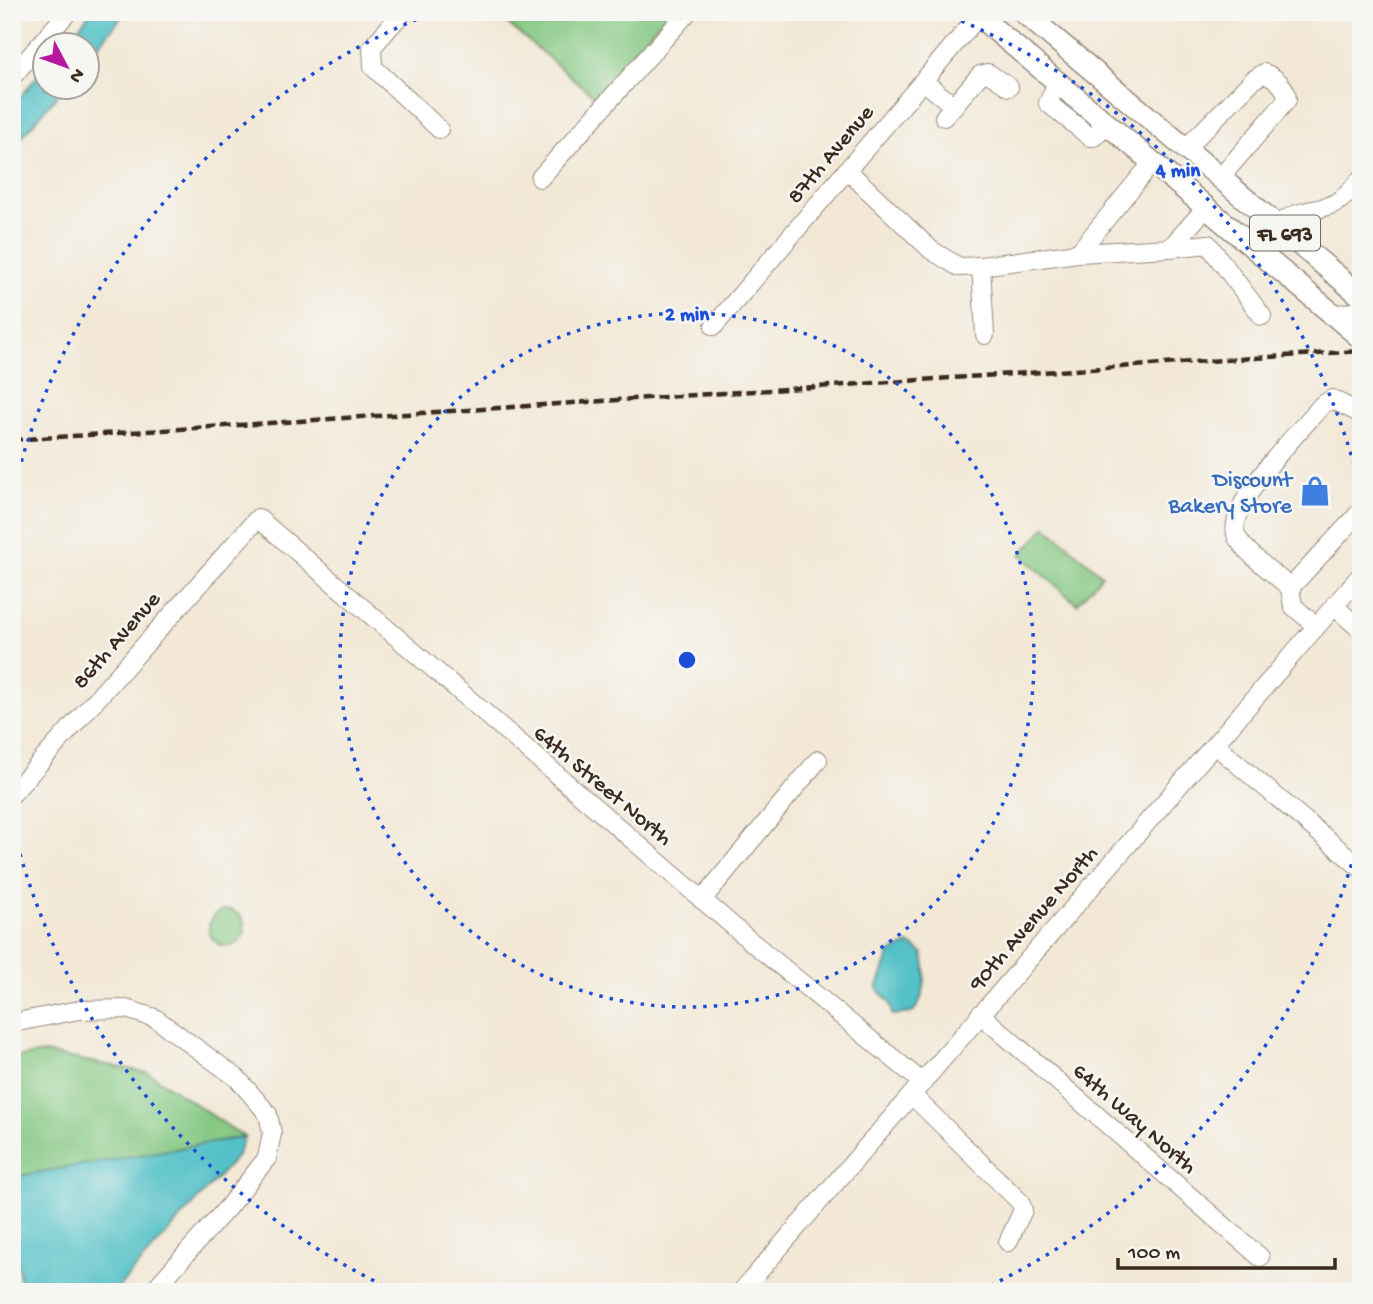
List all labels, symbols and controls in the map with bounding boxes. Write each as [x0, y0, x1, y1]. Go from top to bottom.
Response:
north arrow [32, 32, 102, 102]
text: N [63, 63, 89, 87]
street label: 87th Avenue [782, 99, 882, 210]
text: 4 min [1155, 160, 1201, 185]
road number: FL 693 [1250, 216, 1320, 250]
text: 2 min [665, 304, 710, 329]
place label: Discount Bakery Store [1167, 468, 1294, 521]
shop icon: Discount Bakery Store [1298, 474, 1332, 508]
street label: 86th Avenue [68, 586, 168, 696]
centre of rings [675, 648, 699, 672]
street label: 64th Street North [527, 721, 677, 853]
street label: 90th Avenue North [964, 841, 1105, 998]
street label: 64th Way North [1066, 1058, 1201, 1181]
scale bar [1118, 1227, 1334, 1271]
text: 100 m [1127, 1242, 1180, 1267]

